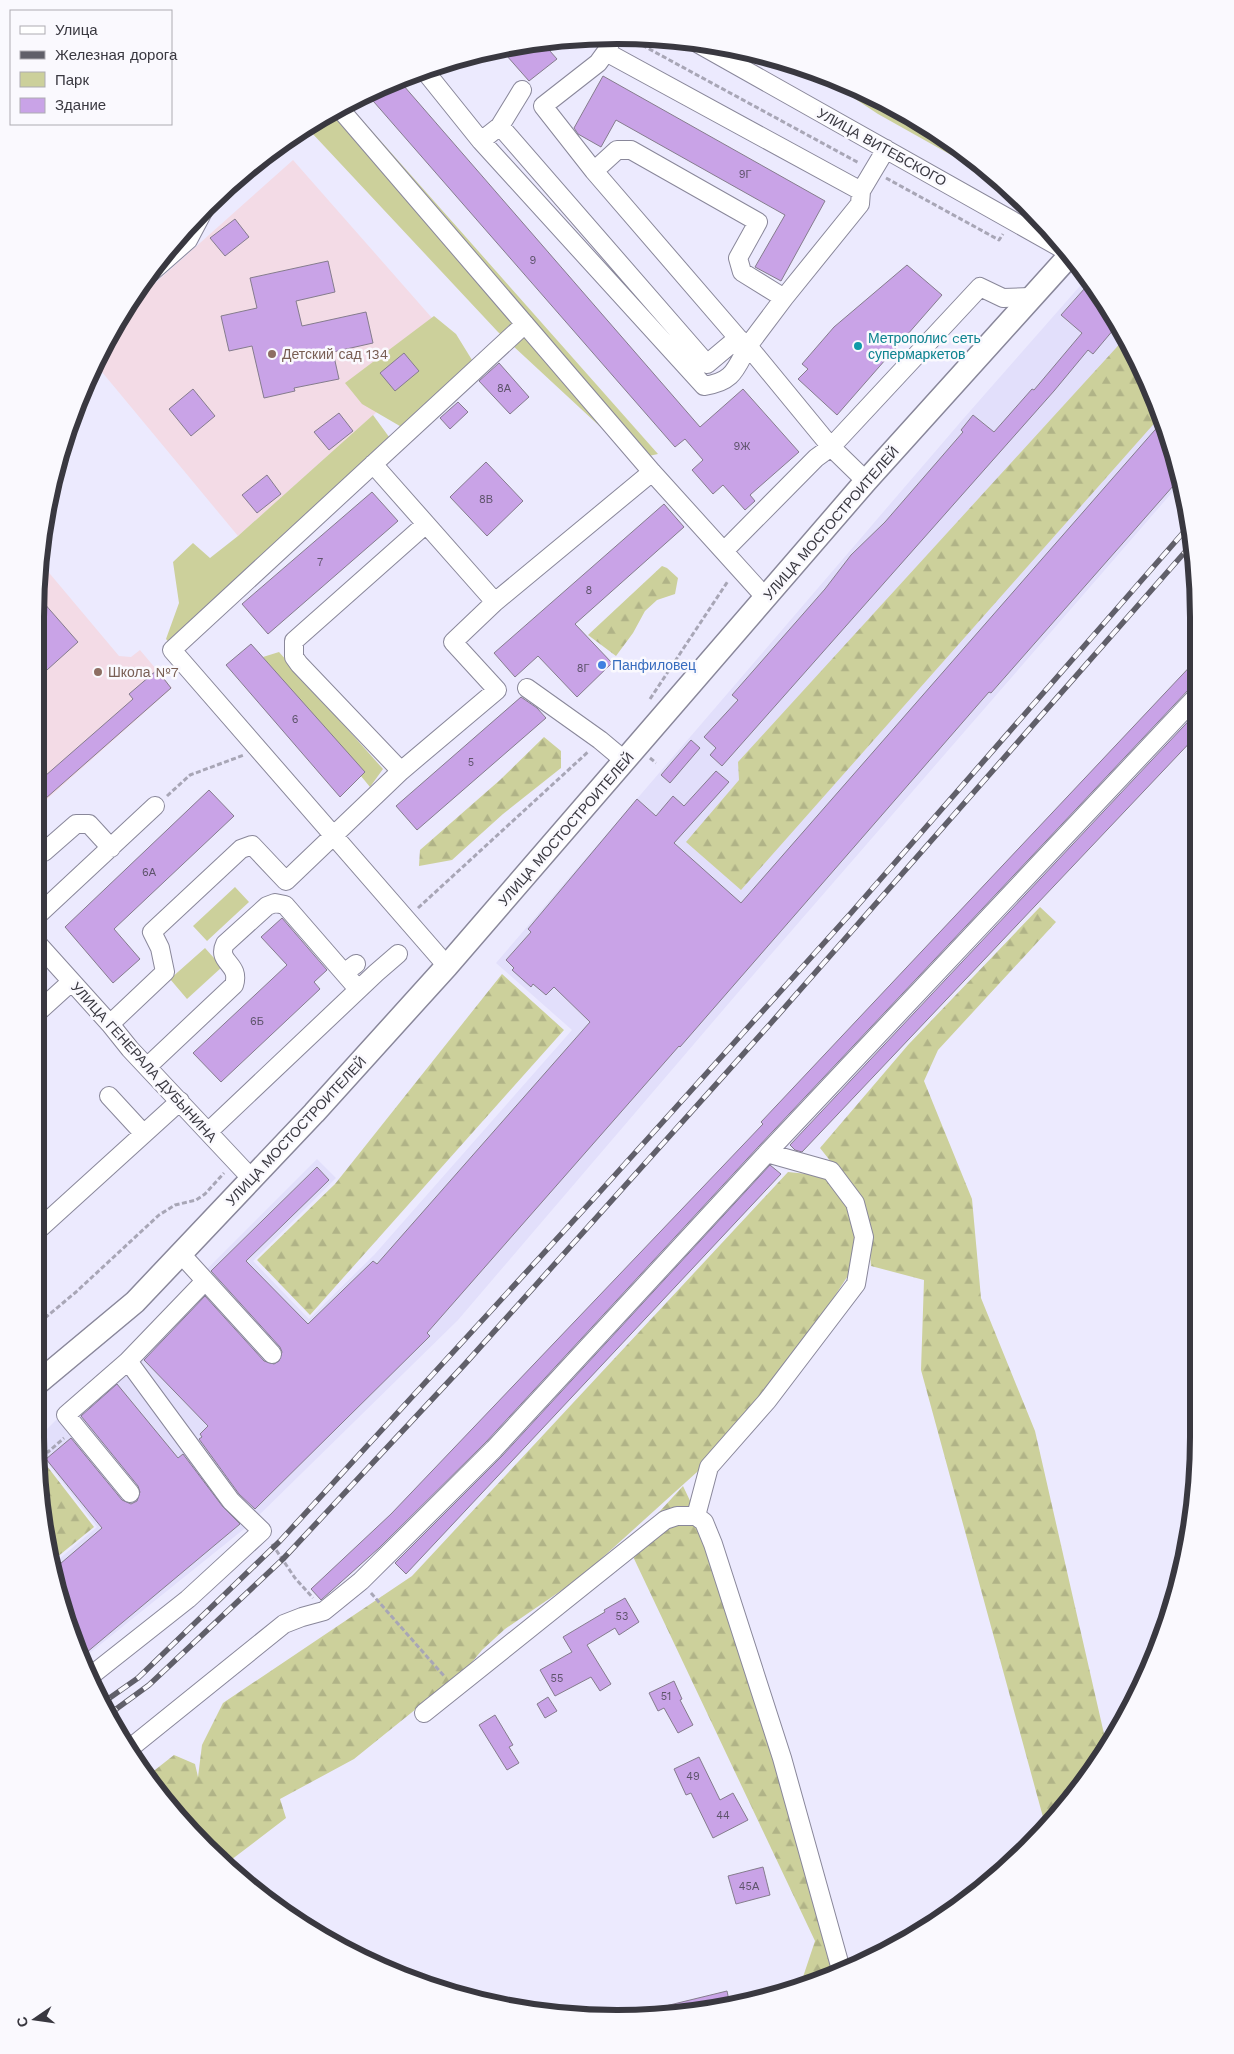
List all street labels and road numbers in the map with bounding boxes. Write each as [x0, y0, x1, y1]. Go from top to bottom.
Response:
street label: УЛИЦА ВИТЕБСКОГО [815, 105, 949, 189]
street label: УЛИЦА МОСТОСТРОИТЕЛЕЙ [759, 442, 902, 603]
street label: УЛИЦА МОСТОСТРОИТЕЛЕЙ [494, 748, 637, 909]
street label: УЛИЦА ГЕНЕРАЛА ДУБЫНИНА [68, 979, 221, 1146]
street label: УЛИЦА МОСТОСТРОИТЕЛЕЙ [222, 1053, 369, 1209]

